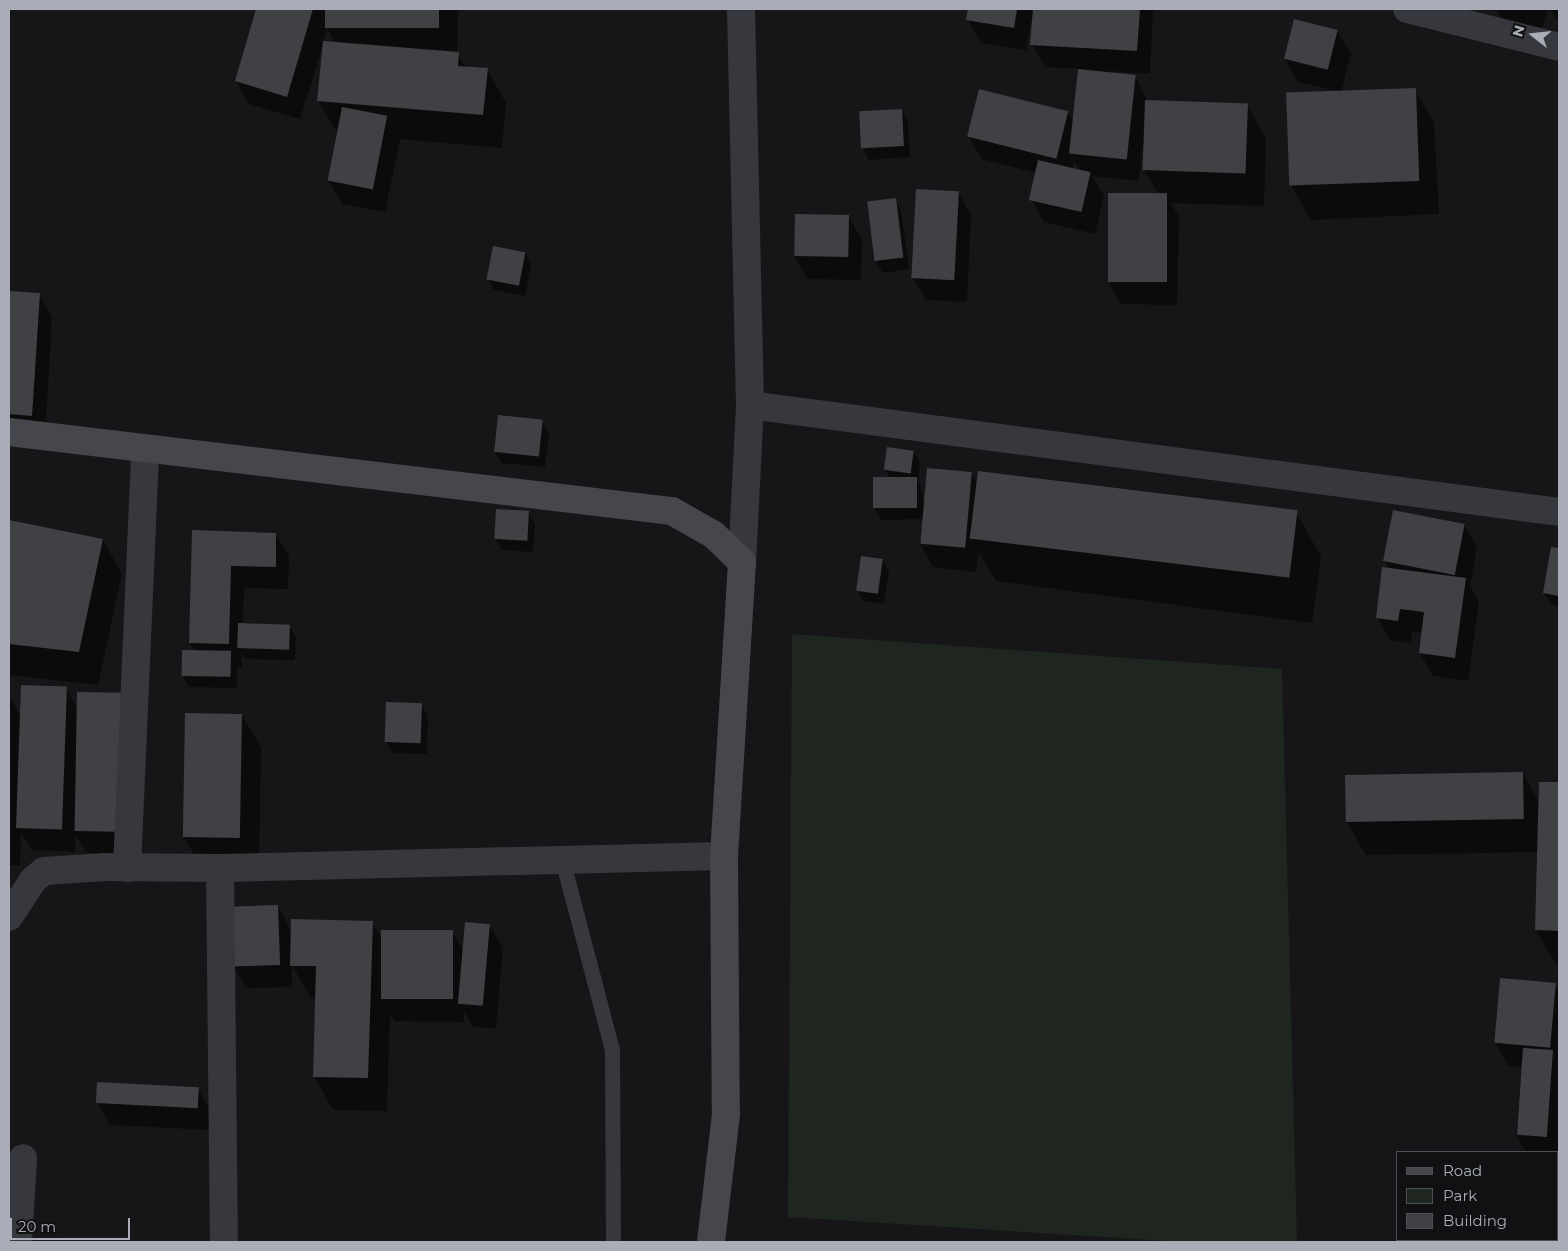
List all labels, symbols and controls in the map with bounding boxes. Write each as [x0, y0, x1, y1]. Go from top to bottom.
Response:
north arrow [1508, 10, 1558, 60]
text: N [1508, 23, 1529, 39]
legend [1396, 1151, 1558, 1241]
text: Road [1443, 1161, 1482, 1180]
text: Park [1443, 1186, 1477, 1205]
scale bar [12, 1208, 132, 1240]
text: Building [1443, 1211, 1507, 1230]
text: 20 m [18, 1217, 56, 1236]

